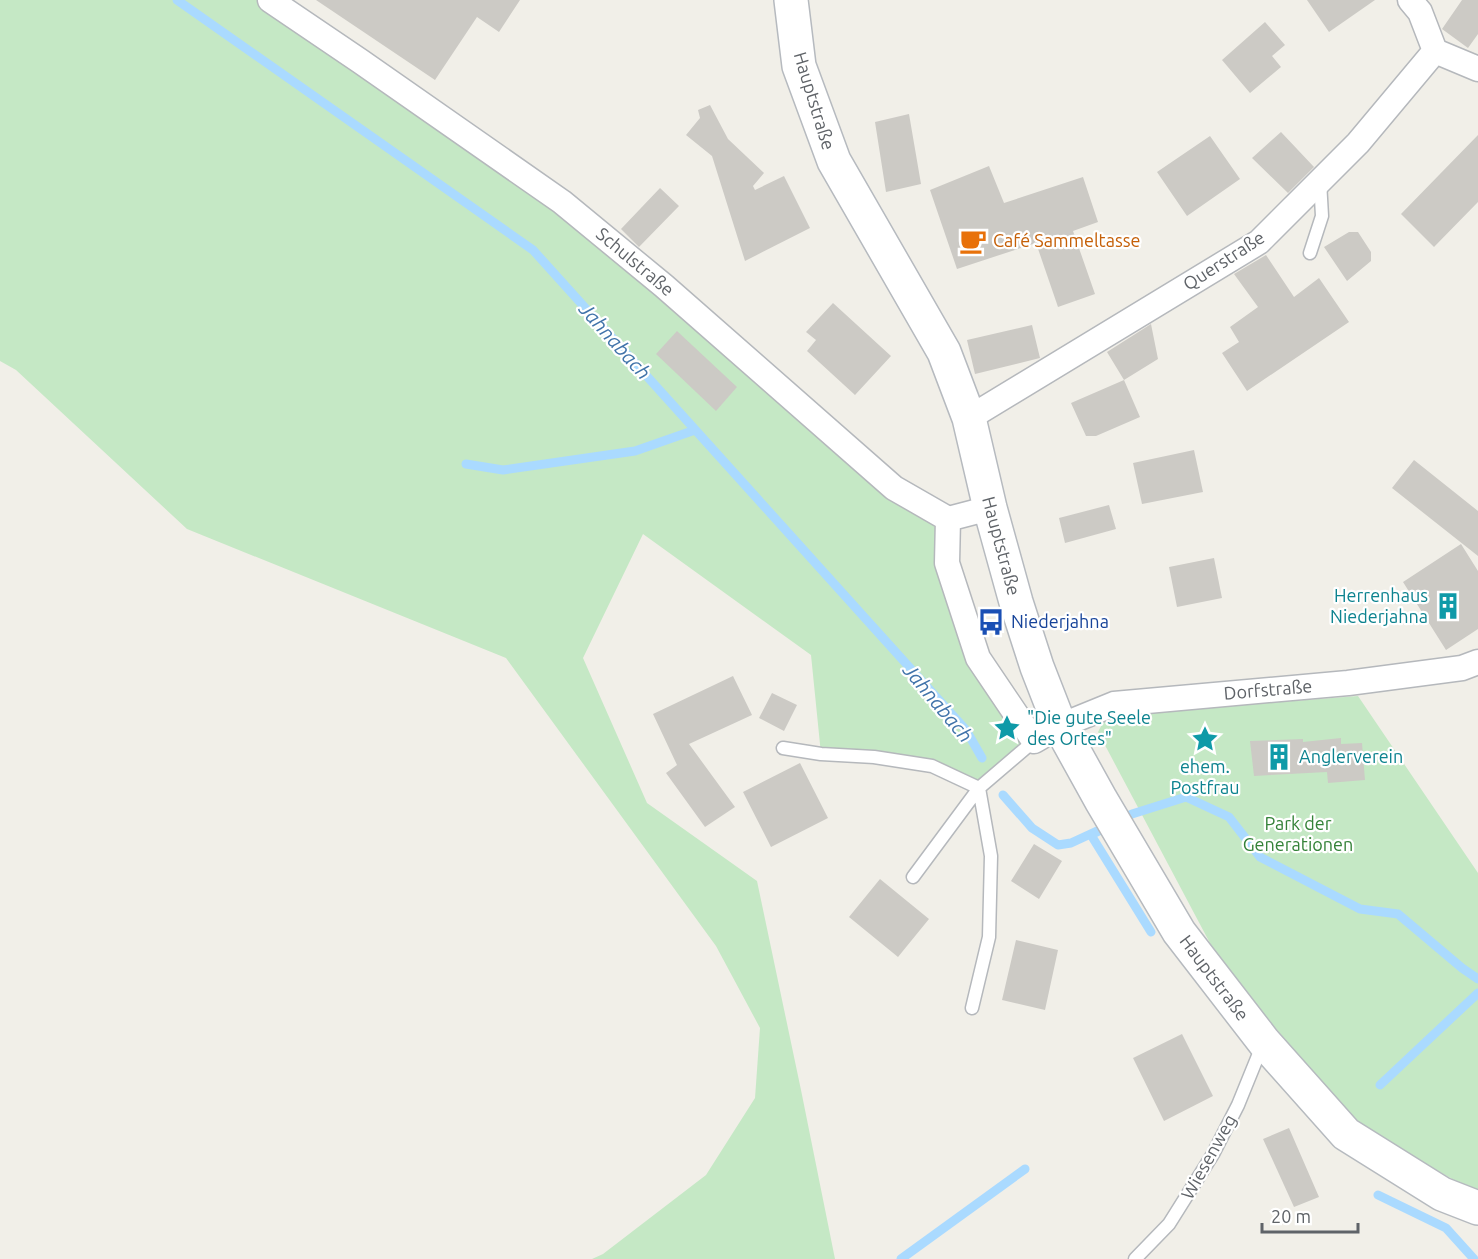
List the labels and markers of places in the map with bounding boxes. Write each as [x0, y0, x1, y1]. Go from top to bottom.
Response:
cafe icon: Café Sammeltasse [958, 226, 988, 256]
place label: Café Sammeltasse [993, 230, 1140, 250]
place label: Herrenhaus Niederjahna [1330, 585, 1428, 626]
building icon: Herrenhaus Niederjahna [1433, 591, 1463, 621]
bus stop icon: Niederjahna [976, 607, 1006, 637]
place label: Niederjahna [1011, 611, 1109, 631]
place label: "Die gute Seele des Ortes" [1027, 707, 1151, 748]
place icon: "Die gute Seele des Ortes" [992, 713, 1022, 743]
place icon: ehem. Postfrau [1190, 724, 1220, 754]
building icon: Anglerverein [1264, 742, 1294, 772]
place label: Anglerverein [1299, 746, 1403, 766]
place label: ehem. Postfrau [1170, 756, 1240, 797]

